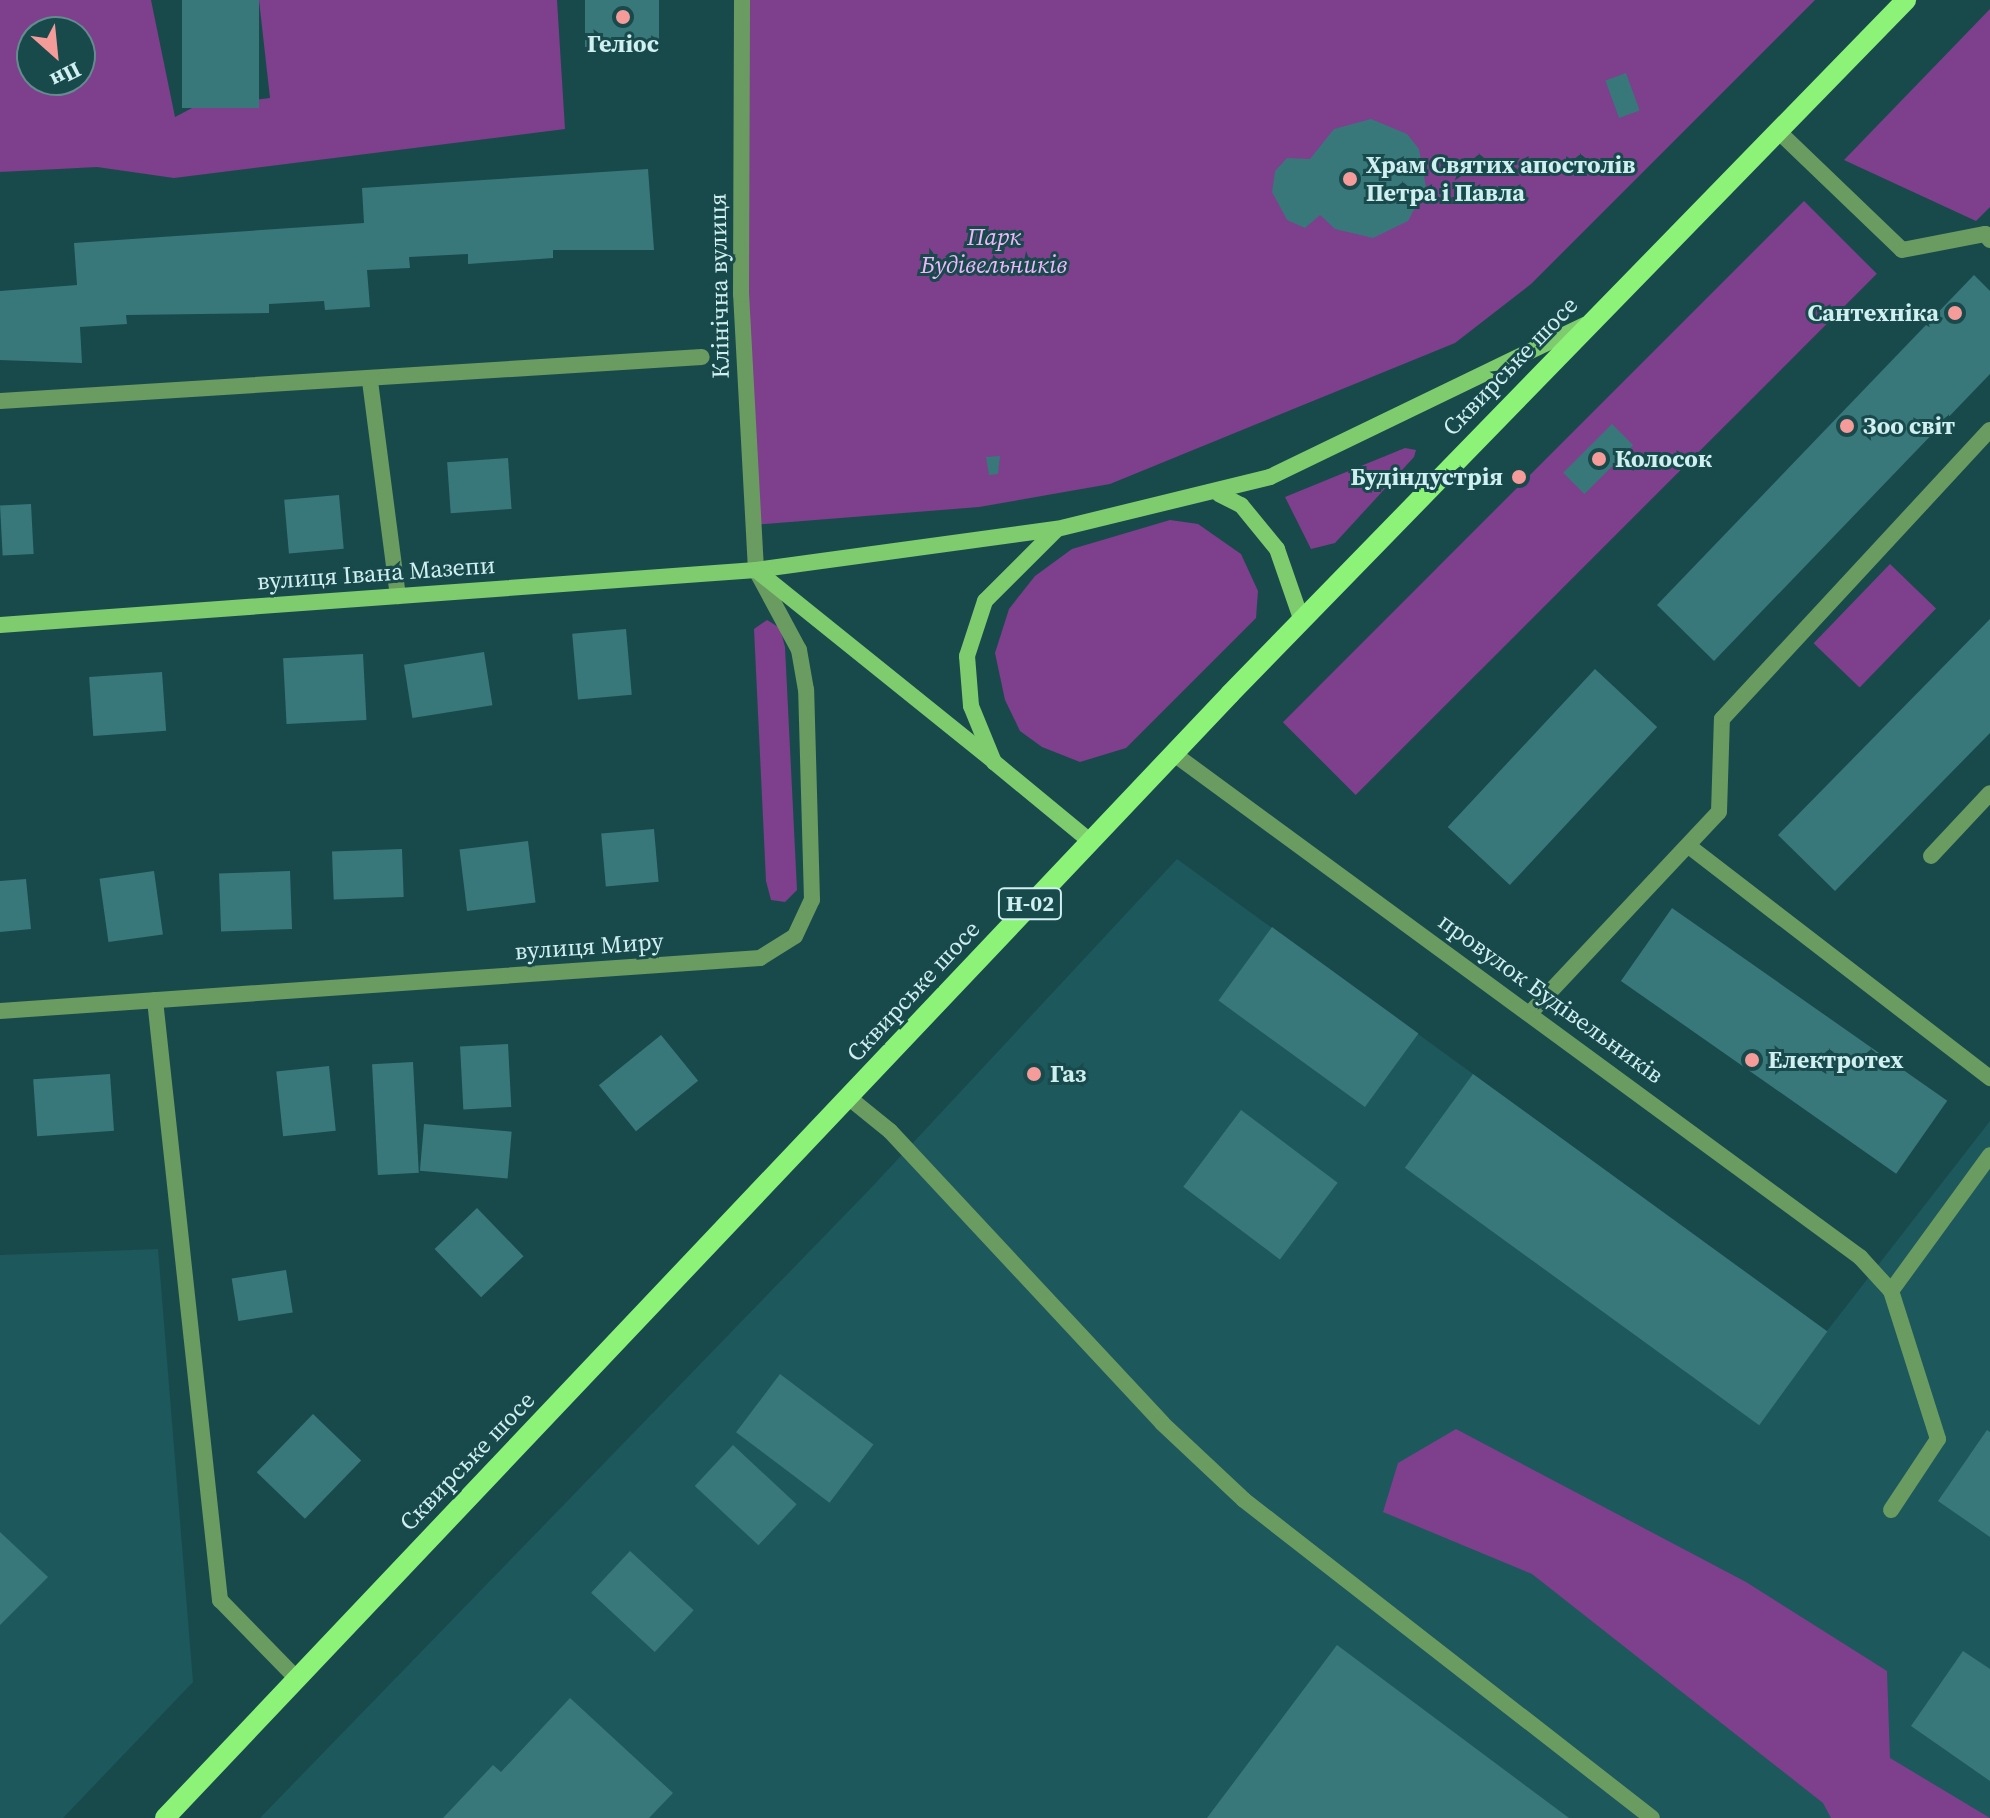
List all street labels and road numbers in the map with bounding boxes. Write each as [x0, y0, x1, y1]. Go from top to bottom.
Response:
street label: Клінічна вулиця [703, 193, 735, 379]
street label: Сквирське шосе [1436, 291, 1584, 441]
street label: вулиця Івана Мазепи [256, 550, 496, 596]
road number: Н-02 [996, 886, 1064, 922]
street label: провулок Будівельників [1433, 907, 1669, 1089]
street label: Сквирське шосе [840, 915, 986, 1067]
street label: вулиця Миру [514, 926, 664, 966]
street label: Сквирське шосе [393, 1386, 541, 1536]

